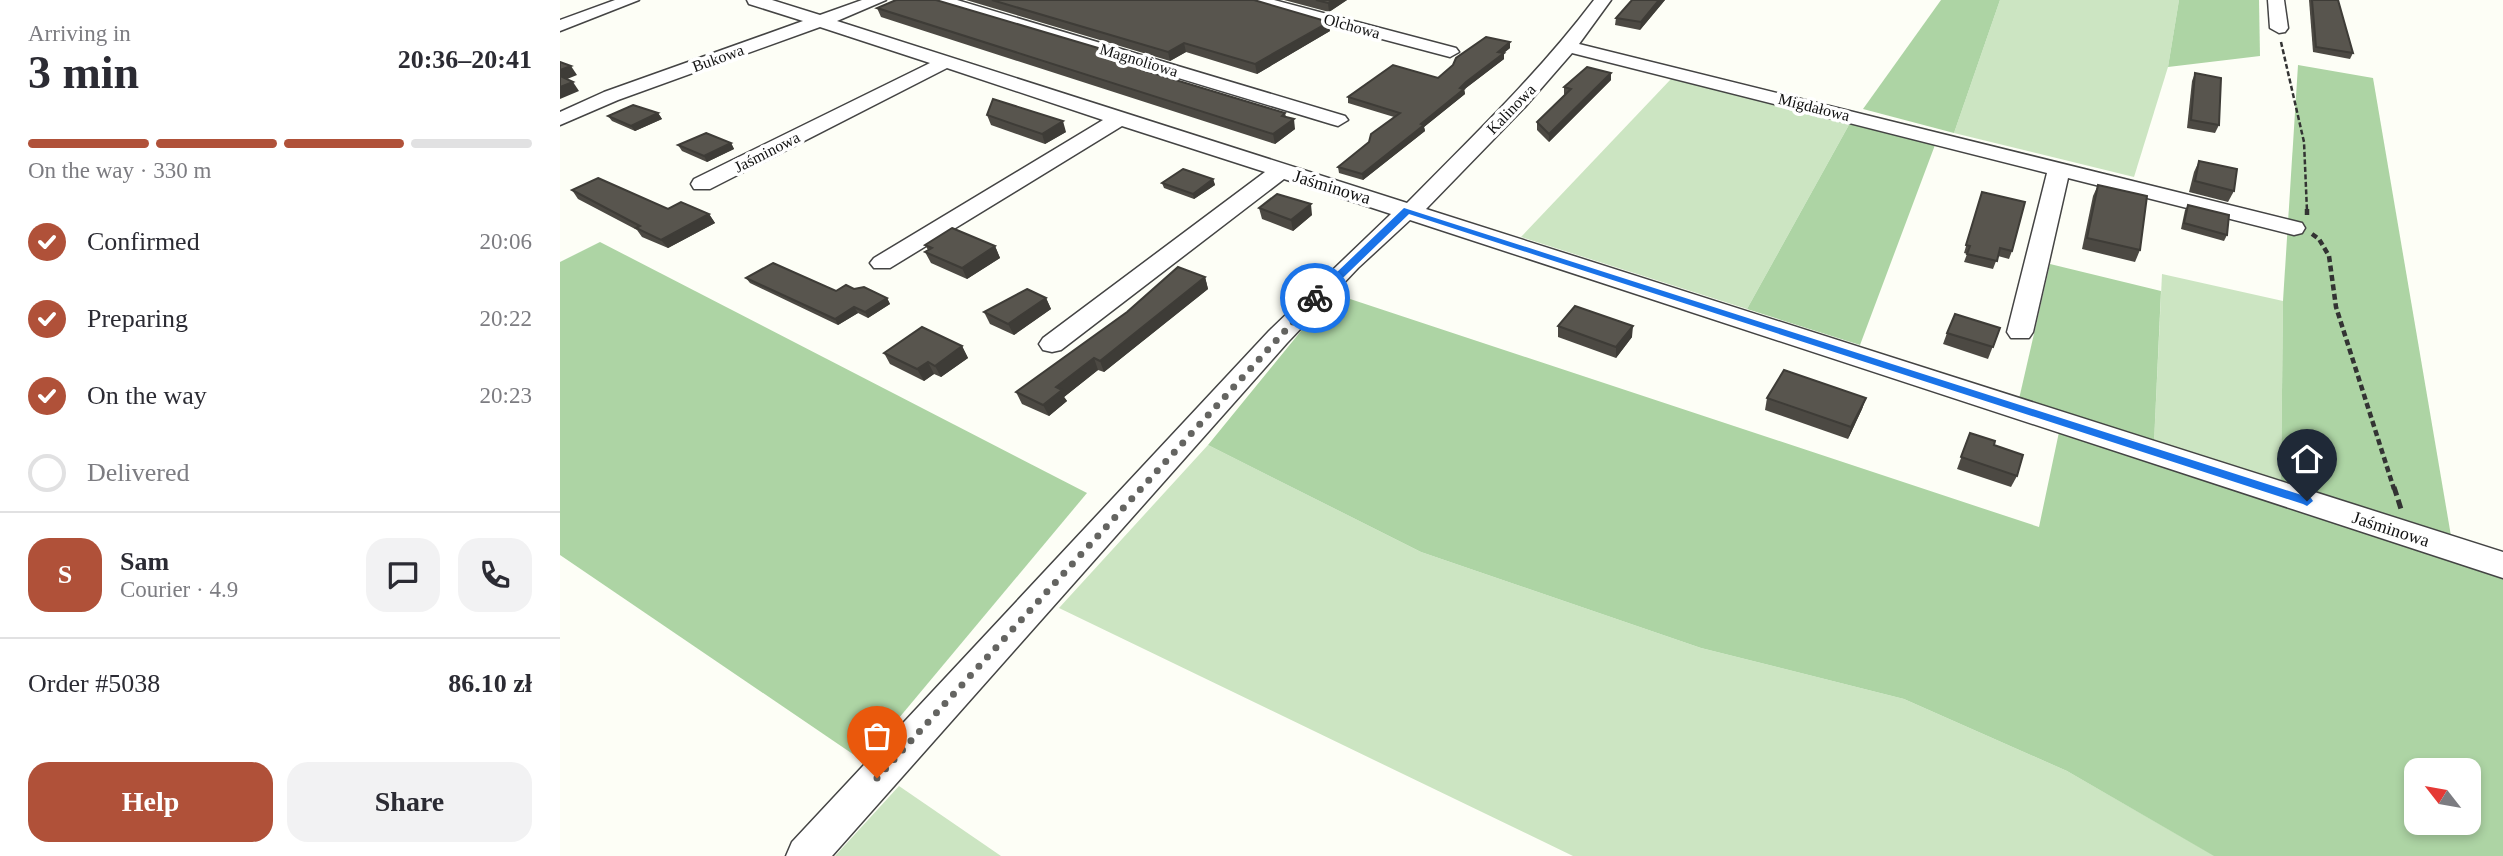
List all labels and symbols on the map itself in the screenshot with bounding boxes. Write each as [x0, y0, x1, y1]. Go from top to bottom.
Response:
street label: Olchowa [1322, 10, 1382, 42]
street label: Magnoliowa [1098, 40, 1180, 81]
street label: Bukowa [690, 41, 746, 75]
street label: Kalinowa [1483, 81, 1539, 137]
street label: Migdałowa [1776, 90, 1851, 125]
street label: Jaśminowa [731, 128, 803, 176]
street label: Jaśminowa [1291, 166, 1373, 208]
courier [1280, 263, 1350, 333]
pin [2277, 429, 2337, 501]
street label: Jaśminowa [2350, 507, 2432, 551]
pin [847, 706, 907, 778]
north arrow [2404, 758, 2482, 835]

